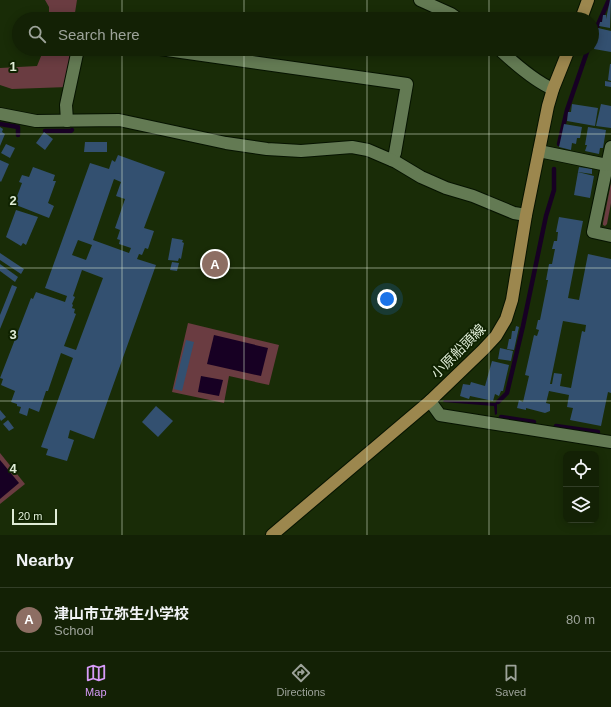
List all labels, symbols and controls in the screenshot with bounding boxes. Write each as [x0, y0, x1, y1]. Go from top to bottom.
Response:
search box [12, 12, 599, 56]
icon: search [26, 23, 48, 45]
text: Search here [58, 26, 140, 43]
text: 1 [9, 59, 17, 74]
text: 2 [9, 193, 17, 208]
pin: A [202, 249, 228, 279]
your location [377, 289, 397, 309]
street label: 小原船頭線 [428, 321, 488, 381]
text: 3 [9, 327, 17, 342]
map controls [563, 451, 599, 523]
button: locate [563, 451, 599, 487]
text: 4 [9, 461, 17, 476]
button: layers [563, 487, 599, 523]
scale bar [12, 507, 57, 526]
text: 20 m [18, 510, 42, 522]
text: Nearby [16, 551, 74, 570]
text: 津山市立弥生小学校 [54, 605, 189, 622]
text: A [24, 612, 34, 627]
text: 80 m [566, 612, 595, 627]
text: School [54, 623, 94, 638]
tab: Map [85, 662, 107, 698]
tab: Directions [276, 662, 325, 698]
tab: Saved [495, 662, 526, 698]

